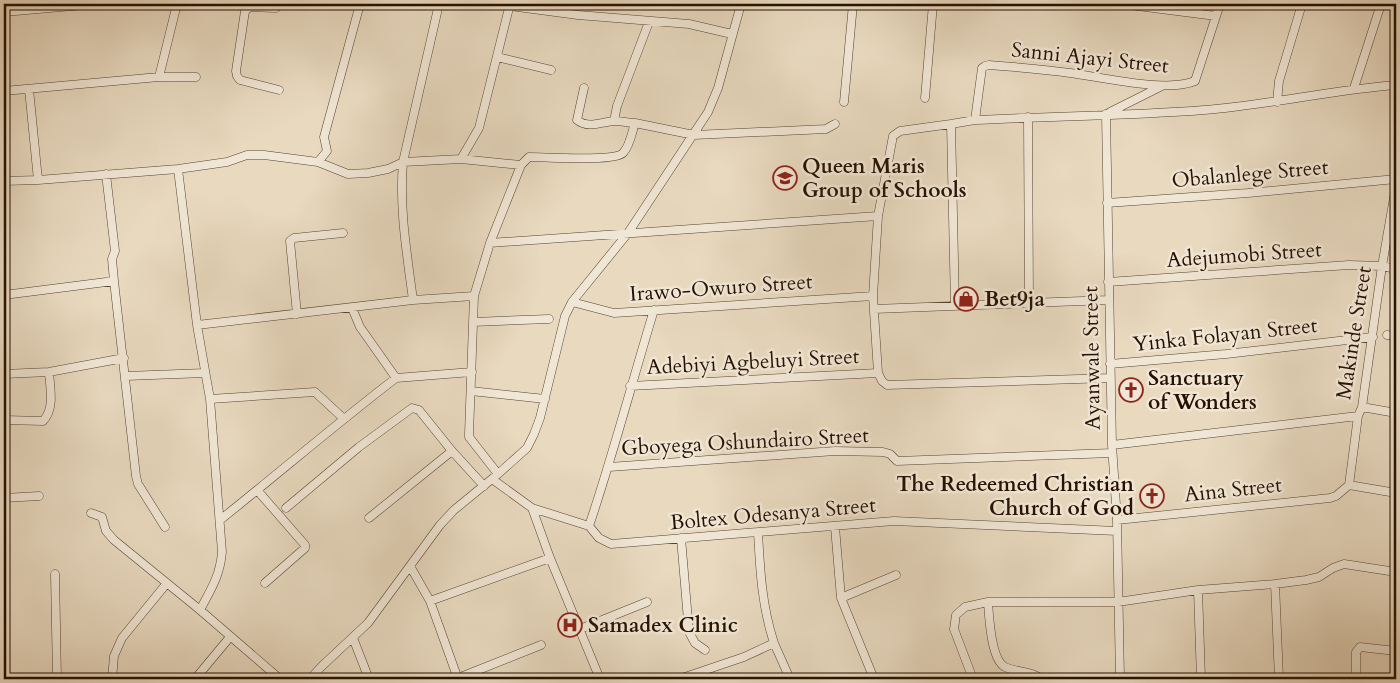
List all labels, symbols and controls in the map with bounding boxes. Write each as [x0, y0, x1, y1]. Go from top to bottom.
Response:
street label: Sanni Ajayi Street [1010, 35, 1170, 81]
place label: Queen Maris Group of Schools [802, 152, 967, 205]
street label: Obalanlege Street [1170, 153, 1330, 195]
school or university icon: Queen Maris Group of Schools [772, 165, 798, 191]
street label: Adejumobi Street [1165, 235, 1323, 275]
street label: Makinde Street [1329, 264, 1379, 402]
street label: Irawo-Owuro Street [629, 267, 814, 309]
place label: Bet9ja [984, 285, 1045, 314]
street label: Ayanwale Street [1076, 285, 1108, 430]
shop icon: Bet9ja [953, 286, 979, 312]
street label: Yinka Folayan Street [1131, 311, 1319, 359]
street label: Adebiyi Agbeluyi Street [646, 342, 860, 382]
place label: Sanctuary of Wonders [1148, 364, 1257, 417]
church icon: Sanctuary of Wonders [1118, 377, 1144, 403]
street label: Gboyega Oshundairo Street [620, 421, 870, 463]
place label: The Redeemed Christian Church of God [896, 470, 1135, 523]
street label: Aina Street [1183, 470, 1284, 510]
church icon: The Redeemed Christian Church of God [1139, 483, 1165, 509]
street label: Boltex Odesanya Street [669, 491, 877, 537]
place label: Samadex Clinic [588, 611, 738, 640]
hospital icon: Samadex Clinic [557, 612, 583, 638]

